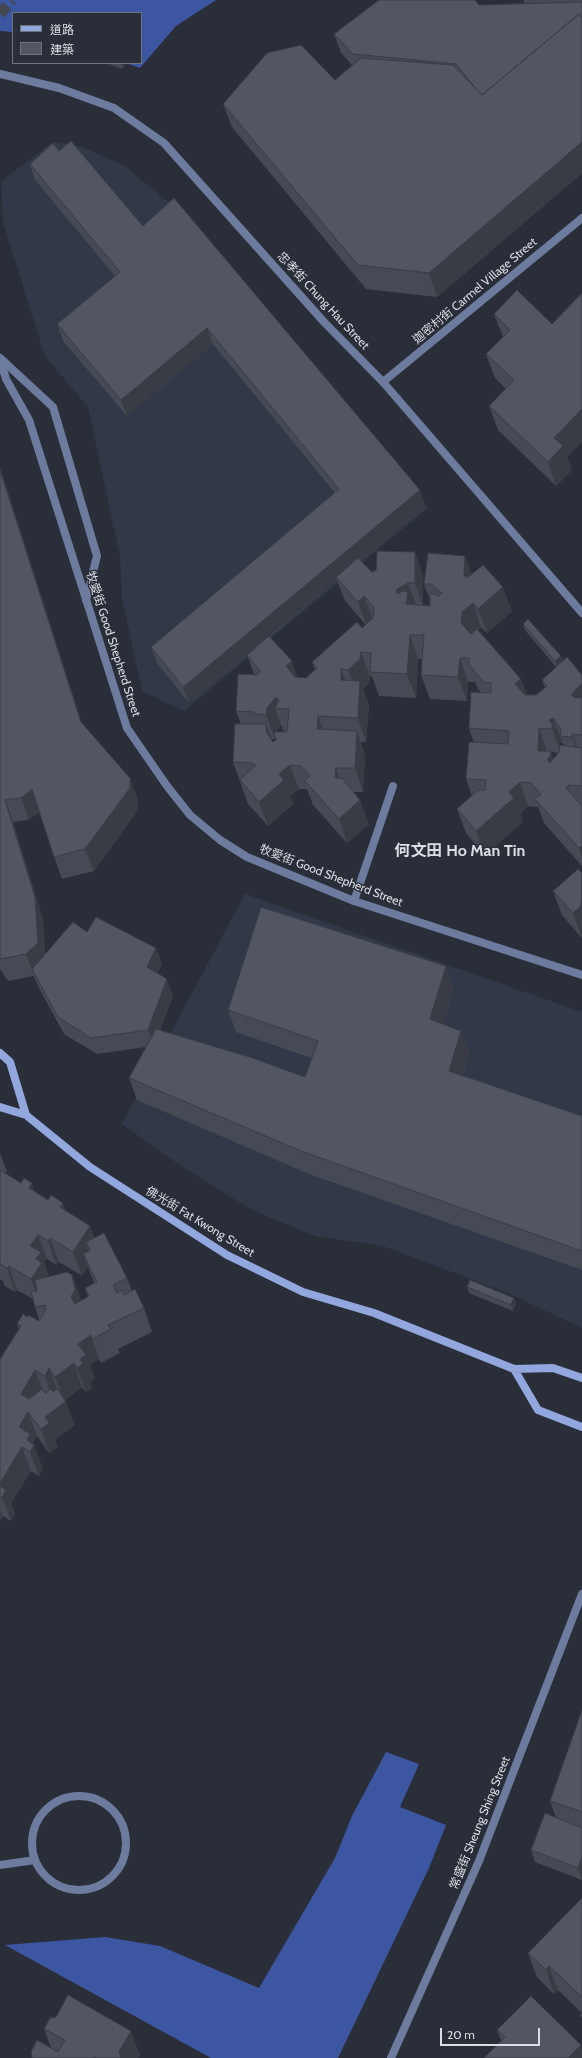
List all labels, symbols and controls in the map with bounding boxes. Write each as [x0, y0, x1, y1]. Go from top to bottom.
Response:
legend [12, 12, 142, 64]
text: 道路 [50, 22, 74, 37]
text: 建築 [50, 42, 74, 57]
street label: 迦密村街 Carmel Village Street [410, 235, 540, 347]
street label: 忠孝街 Chung Hau Street [274, 249, 372, 353]
street label: 牧愛街 Good Shepherd Street [83, 569, 143, 719]
district label: 何文田 Ho Man Tin [395, 841, 525, 861]
street label: 牧愛街 Good Shepherd Street [257, 842, 405, 910]
street label: 佛光街 Fat Kwong Street [143, 1184, 257, 1260]
street label: 常盛街 Sheung Shing Street [447, 1754, 513, 1892]
scale bar [442, 2020, 542, 2046]
text: 20 m [447, 2027, 475, 2042]

